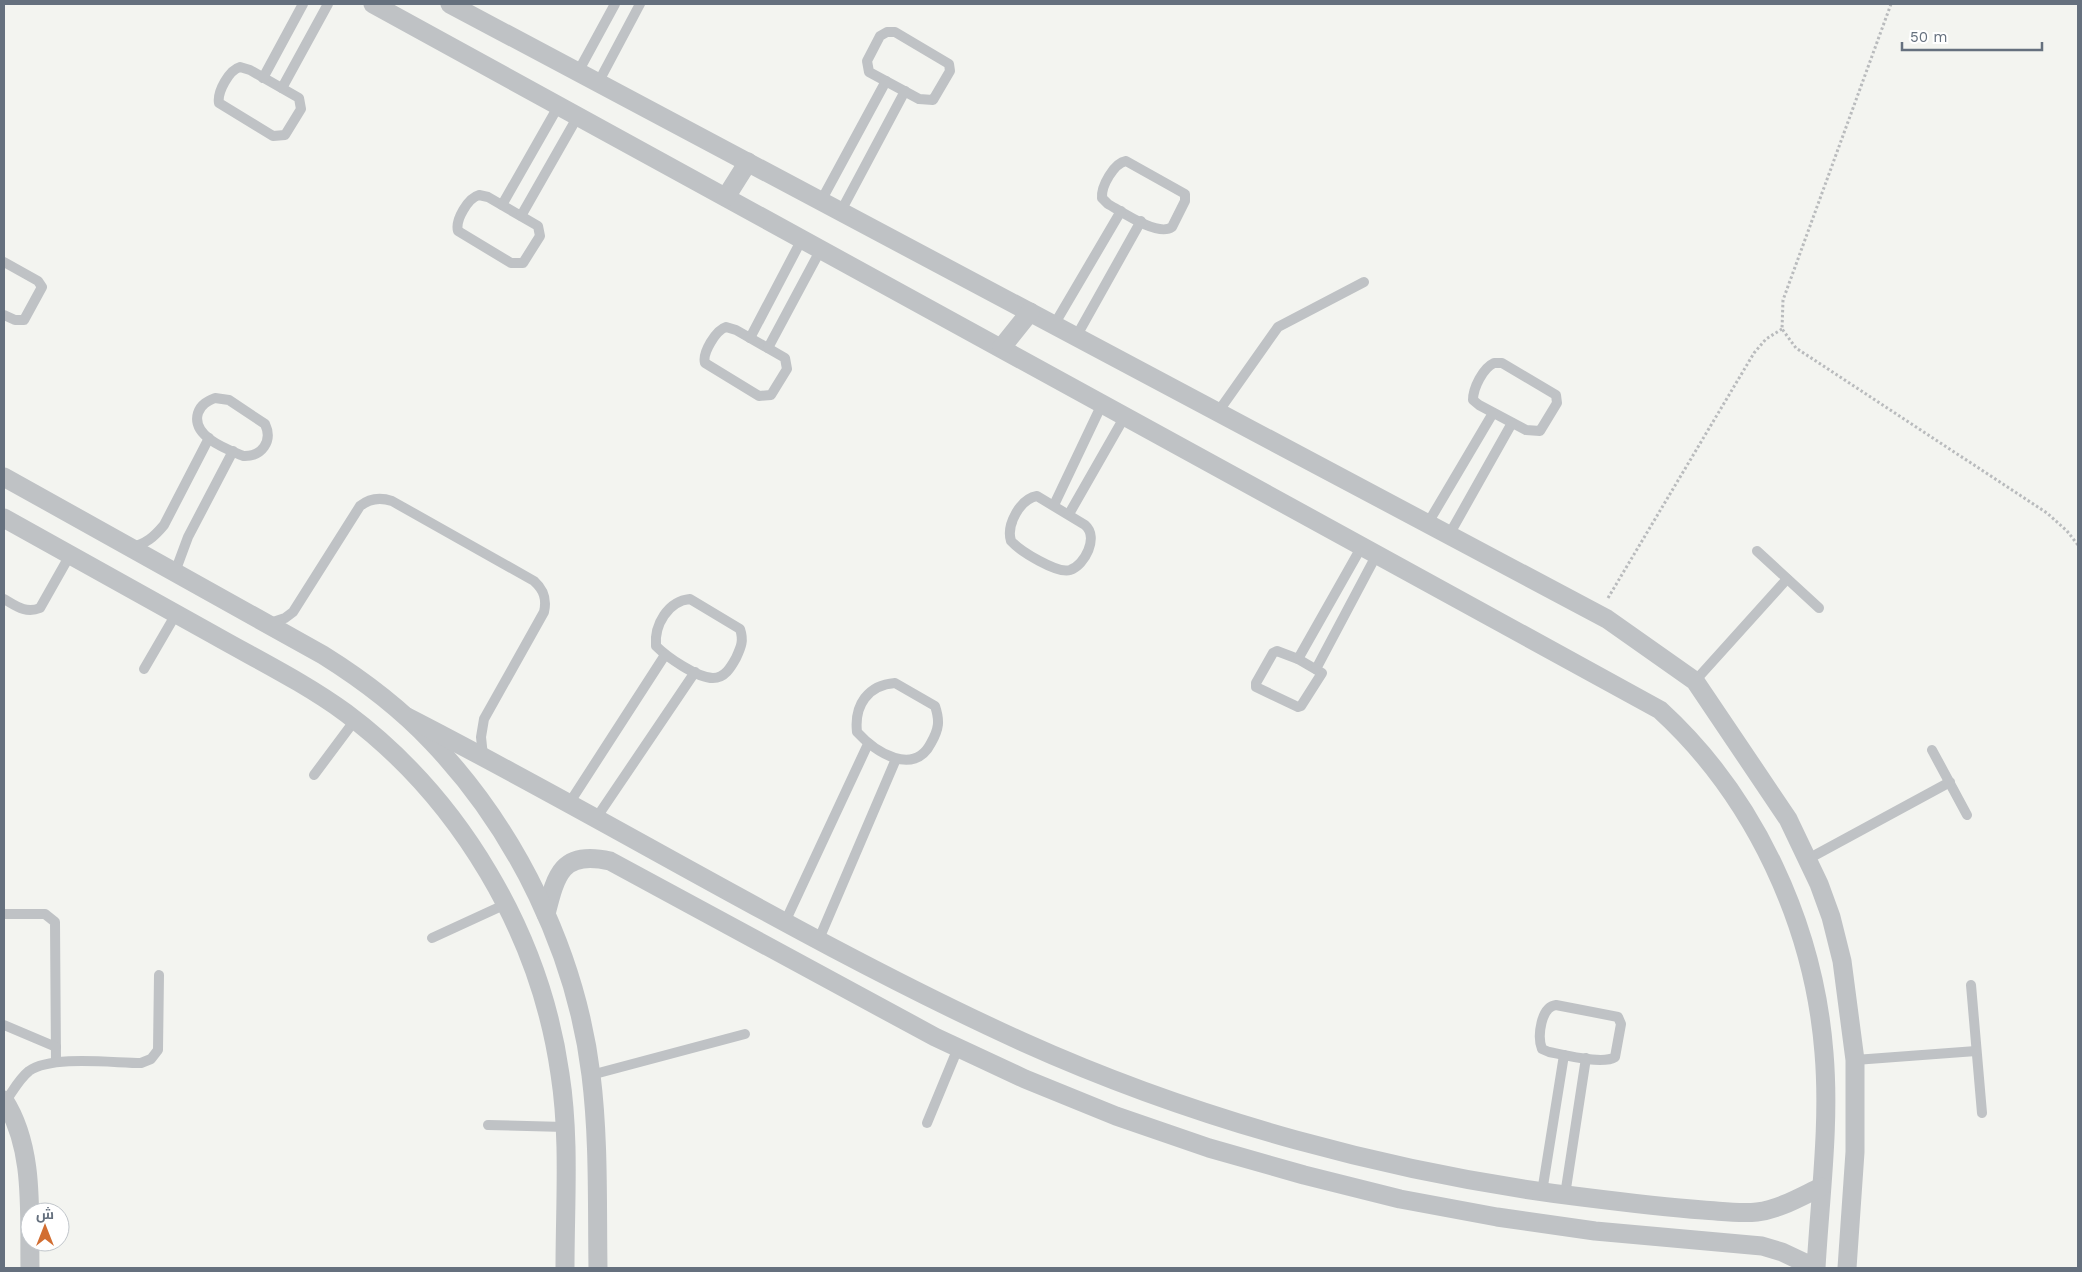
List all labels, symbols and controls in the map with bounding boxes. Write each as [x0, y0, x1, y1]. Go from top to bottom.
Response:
scale bar [1902, 20, 2042, 52]
text: 50 m [1910, 28, 1947, 46]
north arrow [20, 1202, 70, 1252]
text: ش [36, 1206, 54, 1223]

